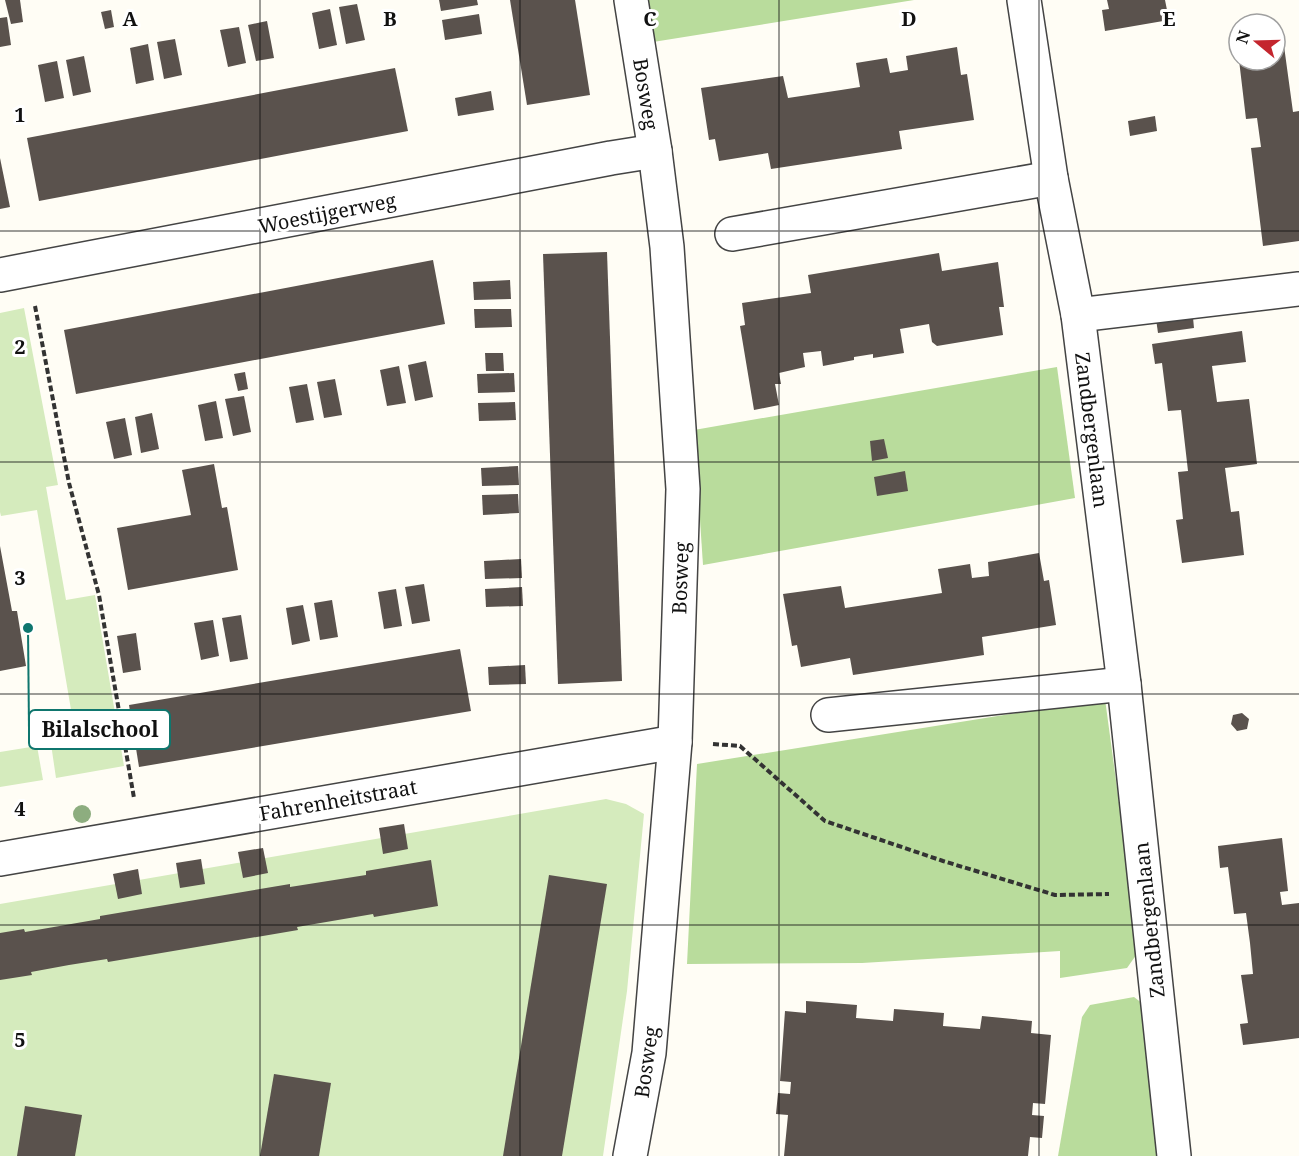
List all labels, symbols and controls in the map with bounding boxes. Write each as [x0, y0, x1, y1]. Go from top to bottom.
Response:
text: A [122, 5, 138, 32]
text: B [383, 5, 397, 32]
text: C [643, 5, 657, 32]
text: D [901, 5, 917, 32]
text: E [1162, 5, 1176, 32]
north arrow [1227, 12, 1287, 72]
text: N [1230, 27, 1255, 47]
street label: Bosweg [627, 56, 665, 132]
text: 1 [14, 101, 26, 128]
street label: Woestijgerweg [256, 186, 399, 240]
text: 2 [14, 333, 26, 360]
street label: Zandbergenlaan [1069, 351, 1115, 509]
street label: Bosweg [665, 541, 695, 615]
text: 3 [14, 564, 26, 591]
callout: Bilalschool [29, 710, 170, 749]
text: Bilalschool [41, 715, 159, 743]
street label: Fahrenheitstraat [257, 773, 419, 827]
text: 4 [14, 795, 26, 822]
street label: Zandbergenlaan [1127, 841, 1171, 999]
street label: Bosweg [628, 1024, 664, 1100]
text: 5 [14, 1026, 26, 1053]

